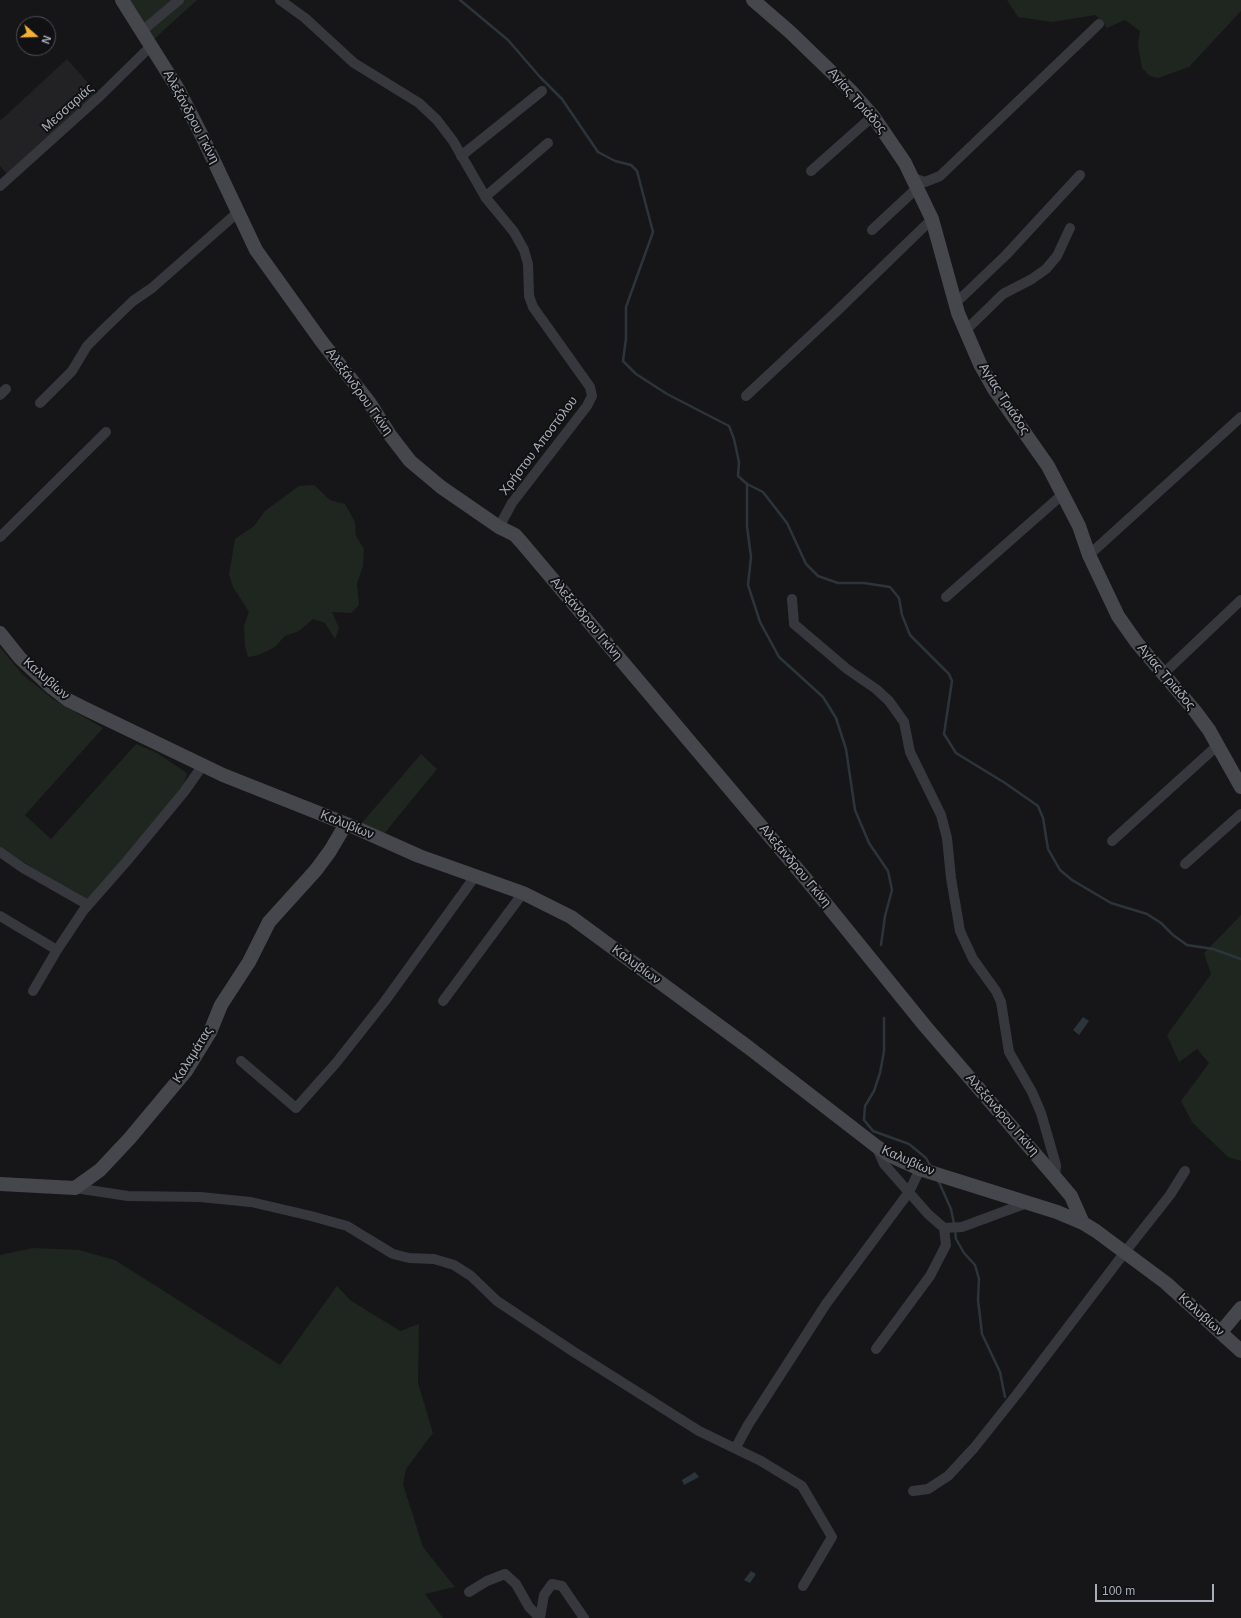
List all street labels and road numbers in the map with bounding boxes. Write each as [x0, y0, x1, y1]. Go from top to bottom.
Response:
street label: Αγίας Τριάδος [824, 65, 890, 137]
street label: Αλεξάνδρου Γκίνη [160, 68, 222, 166]
street label: Μεσσαριάς [39, 81, 97, 135]
street label: Αλεξάνδρου Γκίνη [322, 346, 396, 438]
street label: Αγίας Τριάδος [975, 360, 1033, 438]
street label: Χρήστου Αποστόλου [497, 394, 581, 498]
street label: Αλεξάνδρου Γκίνη [547, 574, 625, 664]
street label: Αγίας Τριάδος [1134, 641, 1198, 713]
street label: Καλυβίων [20, 655, 72, 703]
street label: Καλυβίων [318, 807, 376, 843]
street label: Αλεξάνδρου Γκίνη [756, 821, 834, 911]
street label: Καλυβίων [609, 942, 663, 988]
street label: Καλαμάτας [170, 1024, 216, 1086]
street label: Αλεξάνδρου Γκίνη [962, 1071, 1042, 1159]
street label: Καλυβίων [879, 1142, 937, 1180]
street label: Καλυβίων [1175, 1290, 1227, 1340]

